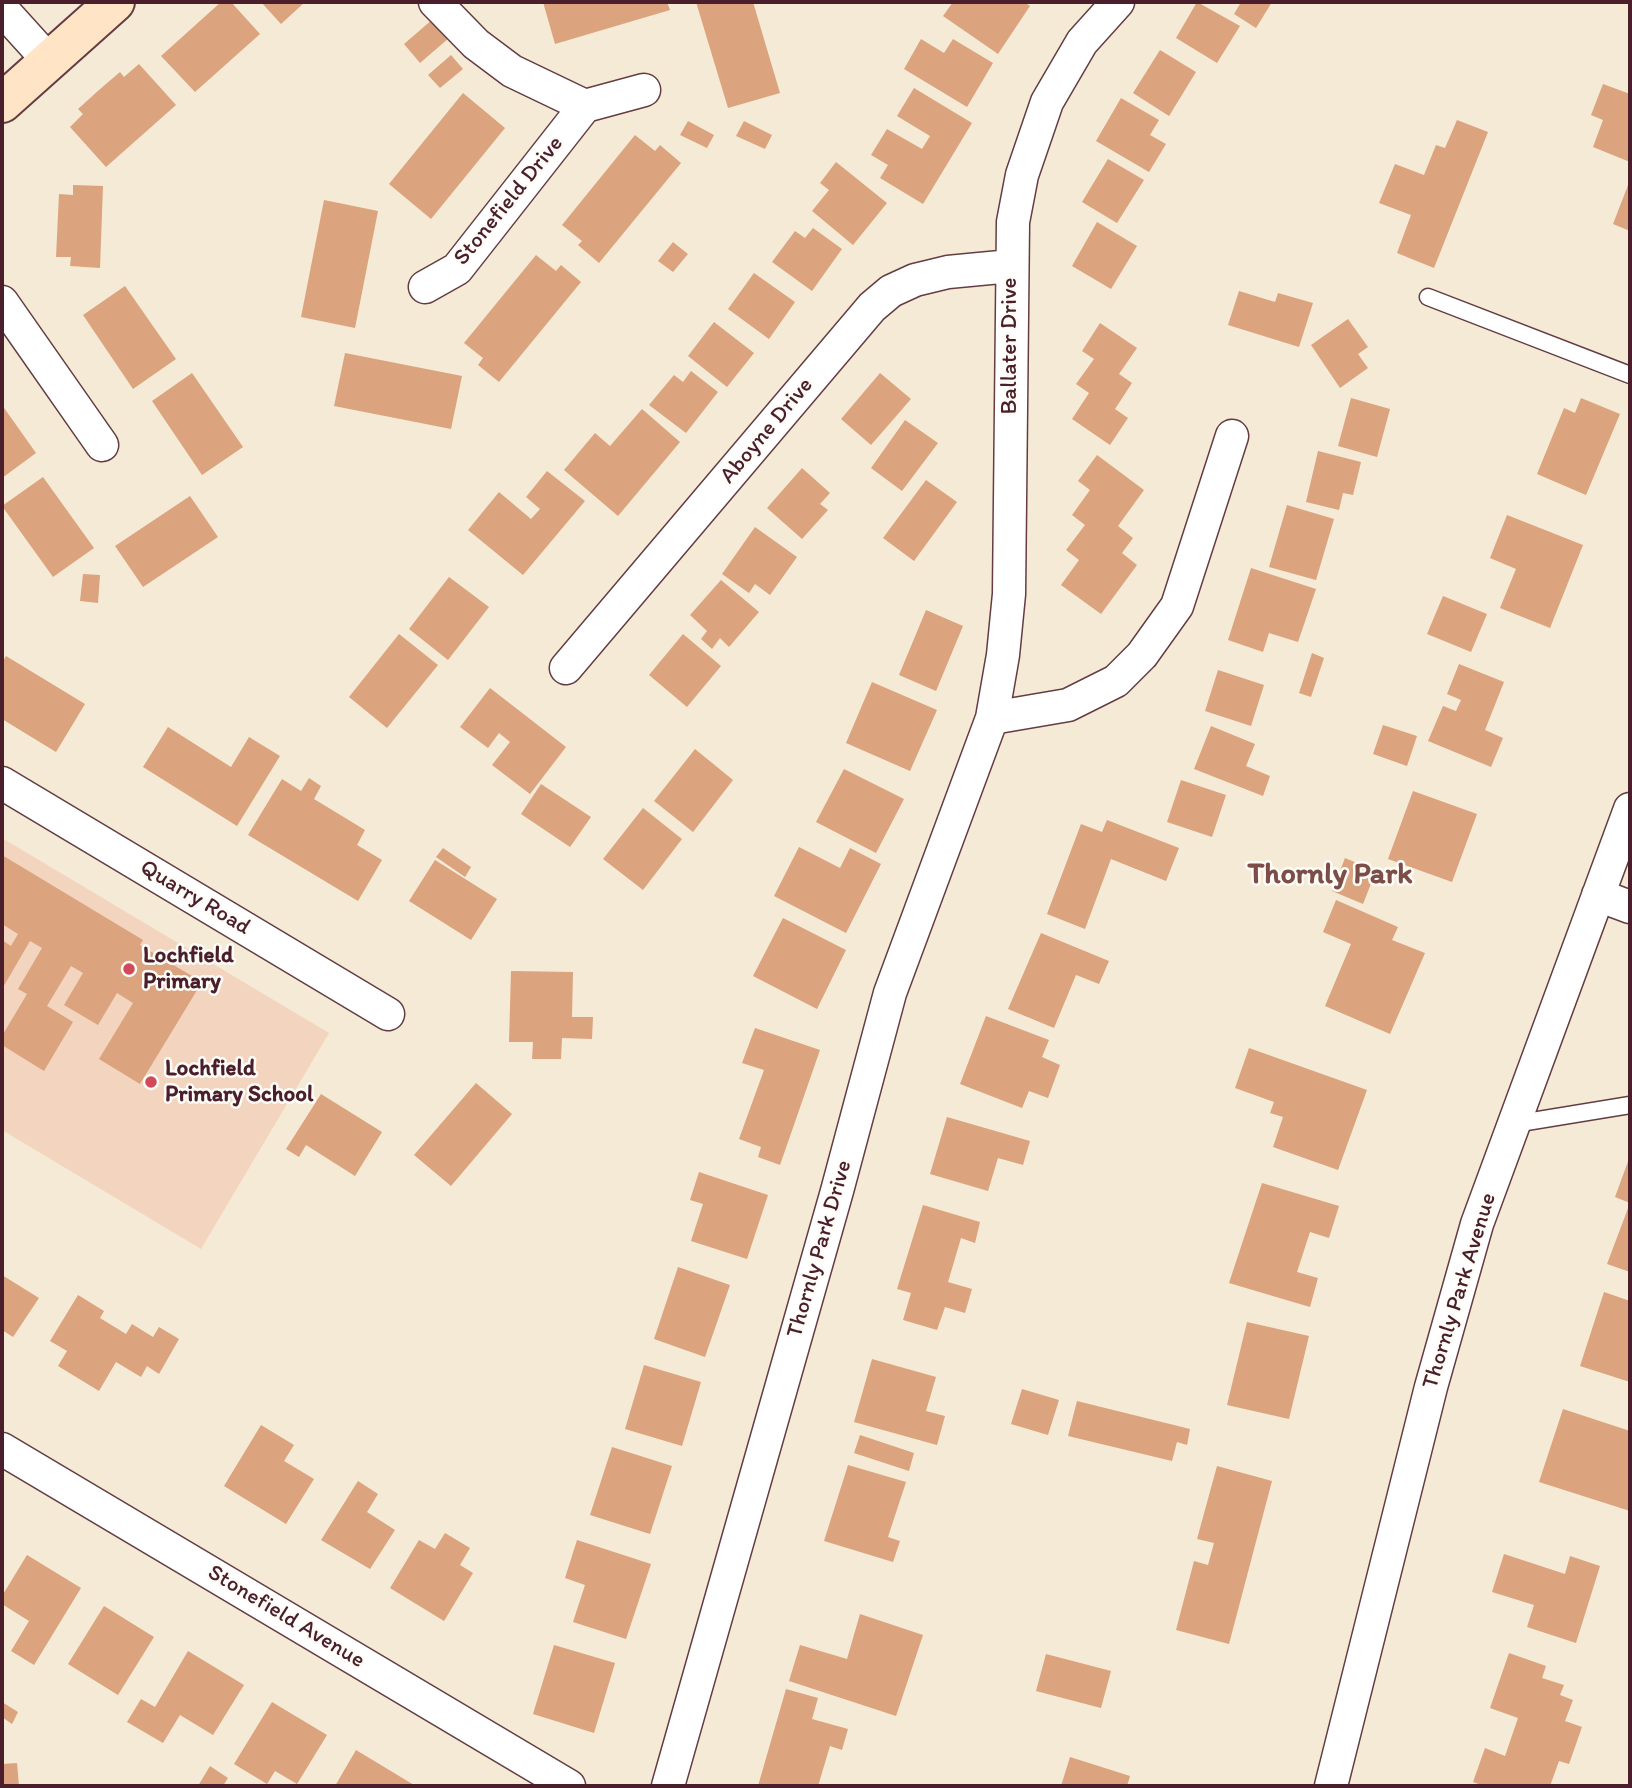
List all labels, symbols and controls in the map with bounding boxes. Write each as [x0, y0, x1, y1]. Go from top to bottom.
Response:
street label: Stonefield Drive [448, 131, 570, 271]
street label: Ballater Drive [996, 277, 1024, 415]
street label: Aboyne Drive [715, 372, 819, 490]
street label: Quarry Road [135, 854, 255, 942]
district label: Thornly Park [1248, 857, 1412, 893]
place label: Lochfield Primary [143, 942, 234, 996]
marker: Lochfield Primary [121, 961, 137, 977]
place label: Lochfield Primary School [165, 1055, 314, 1109]
marker: Lochfield Primary School [143, 1074, 159, 1090]
street label: Thornly Park Drive [781, 1157, 859, 1341]
street label: Thornly Park Avenue [1417, 1190, 1503, 1392]
street label: Stonefield Avenue [202, 1559, 370, 1675]

